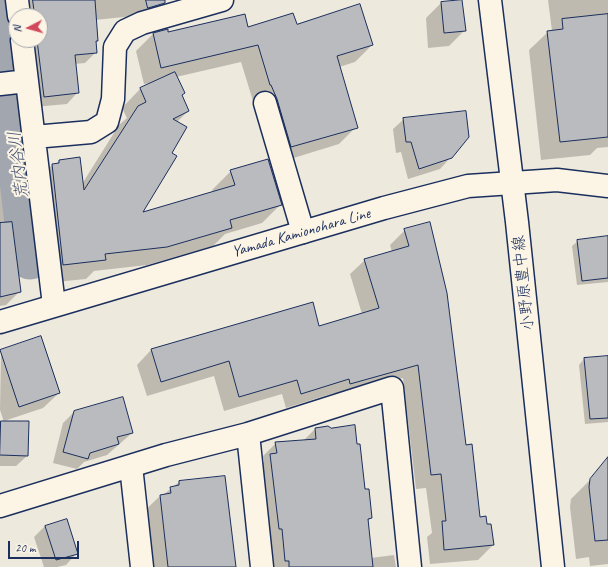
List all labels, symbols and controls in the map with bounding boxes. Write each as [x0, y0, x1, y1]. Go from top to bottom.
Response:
north arrow [8, 8, 48, 48]
text: N [10, 25, 24, 33]
water label: 荒内谷川 [5, 130, 33, 200]
street label: Yamada Kamionohara Line [230, 204, 372, 262]
street label: 小野原豊中線 [509, 234, 539, 332]
scale bar [10, 533, 81, 559]
text: 20 m [15, 540, 35, 556]

